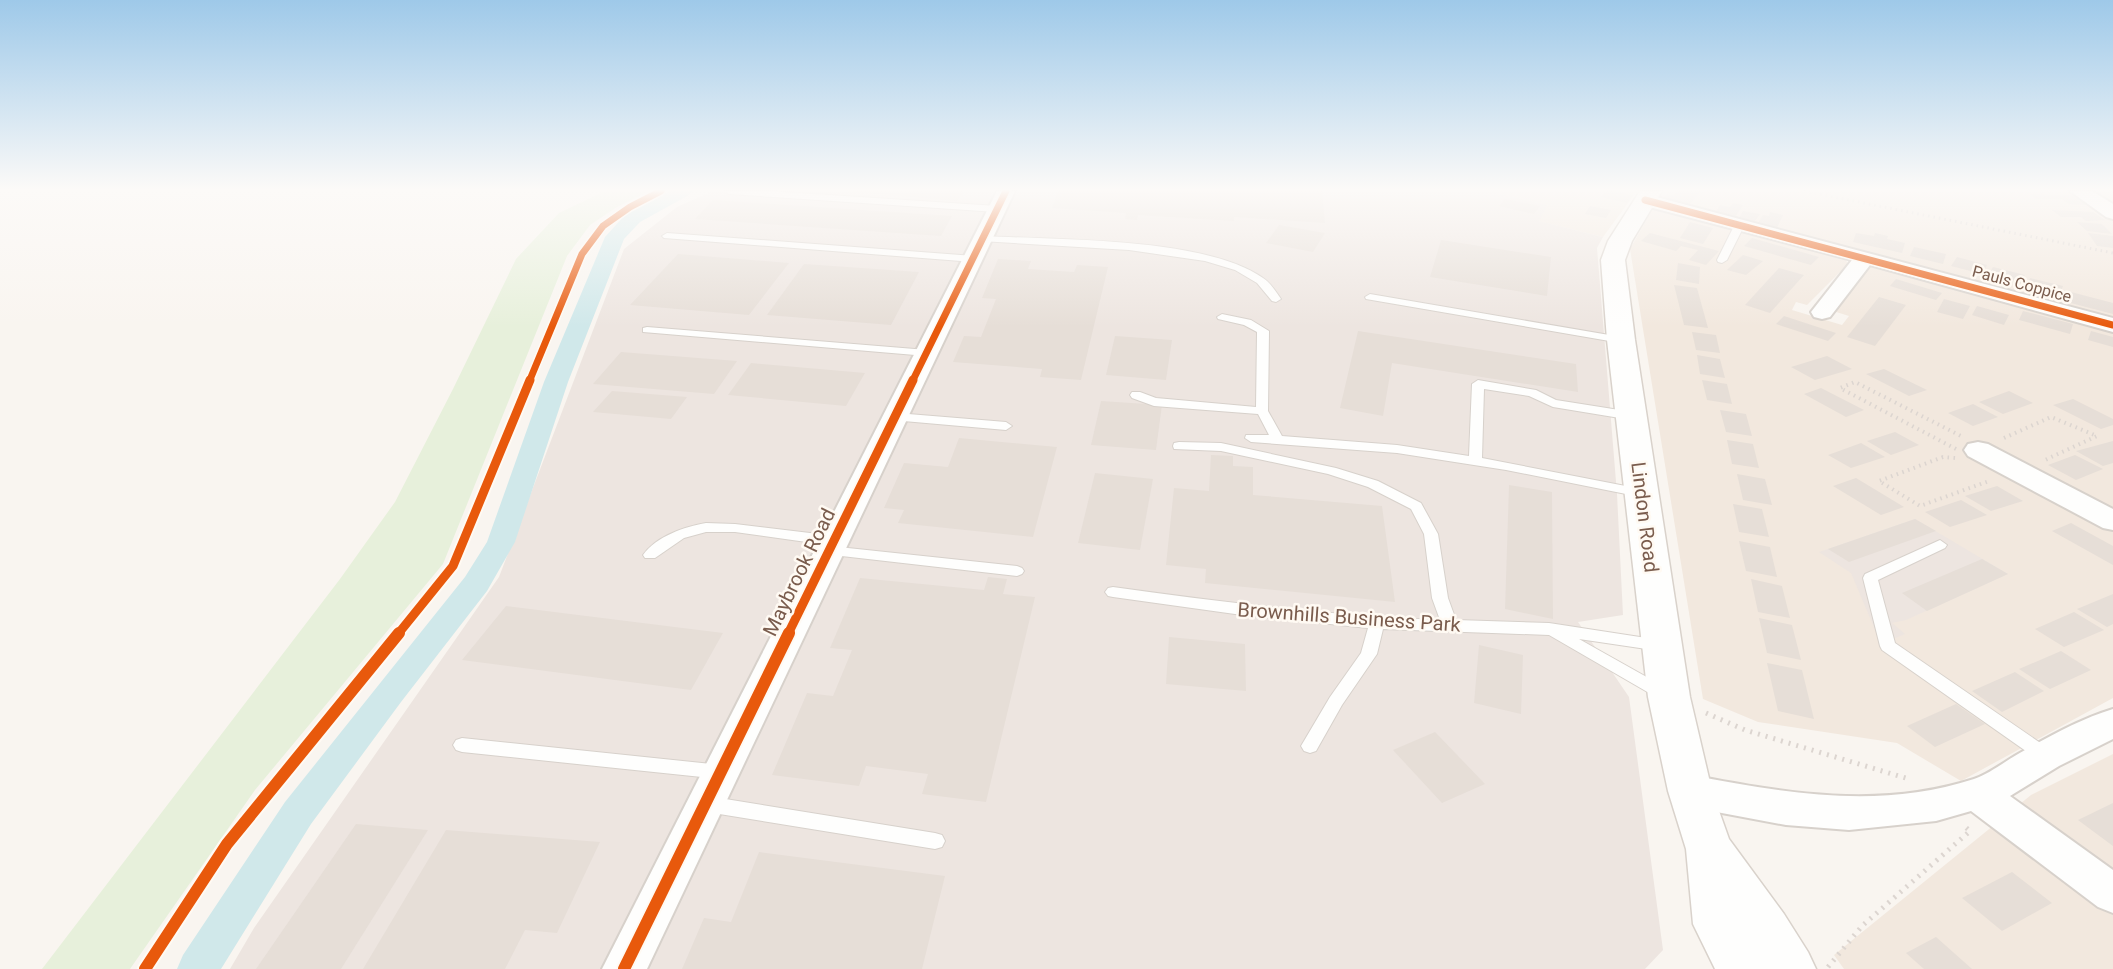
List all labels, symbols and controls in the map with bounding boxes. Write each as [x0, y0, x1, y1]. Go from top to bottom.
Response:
street label: Pauls Coppice [1970, 262, 2074, 306]
street label: Lindon Road [1626, 460, 1664, 574]
street label: Maybrook Road [758, 504, 840, 640]
street label: Brownhills Business Park [1237, 597, 1462, 637]

